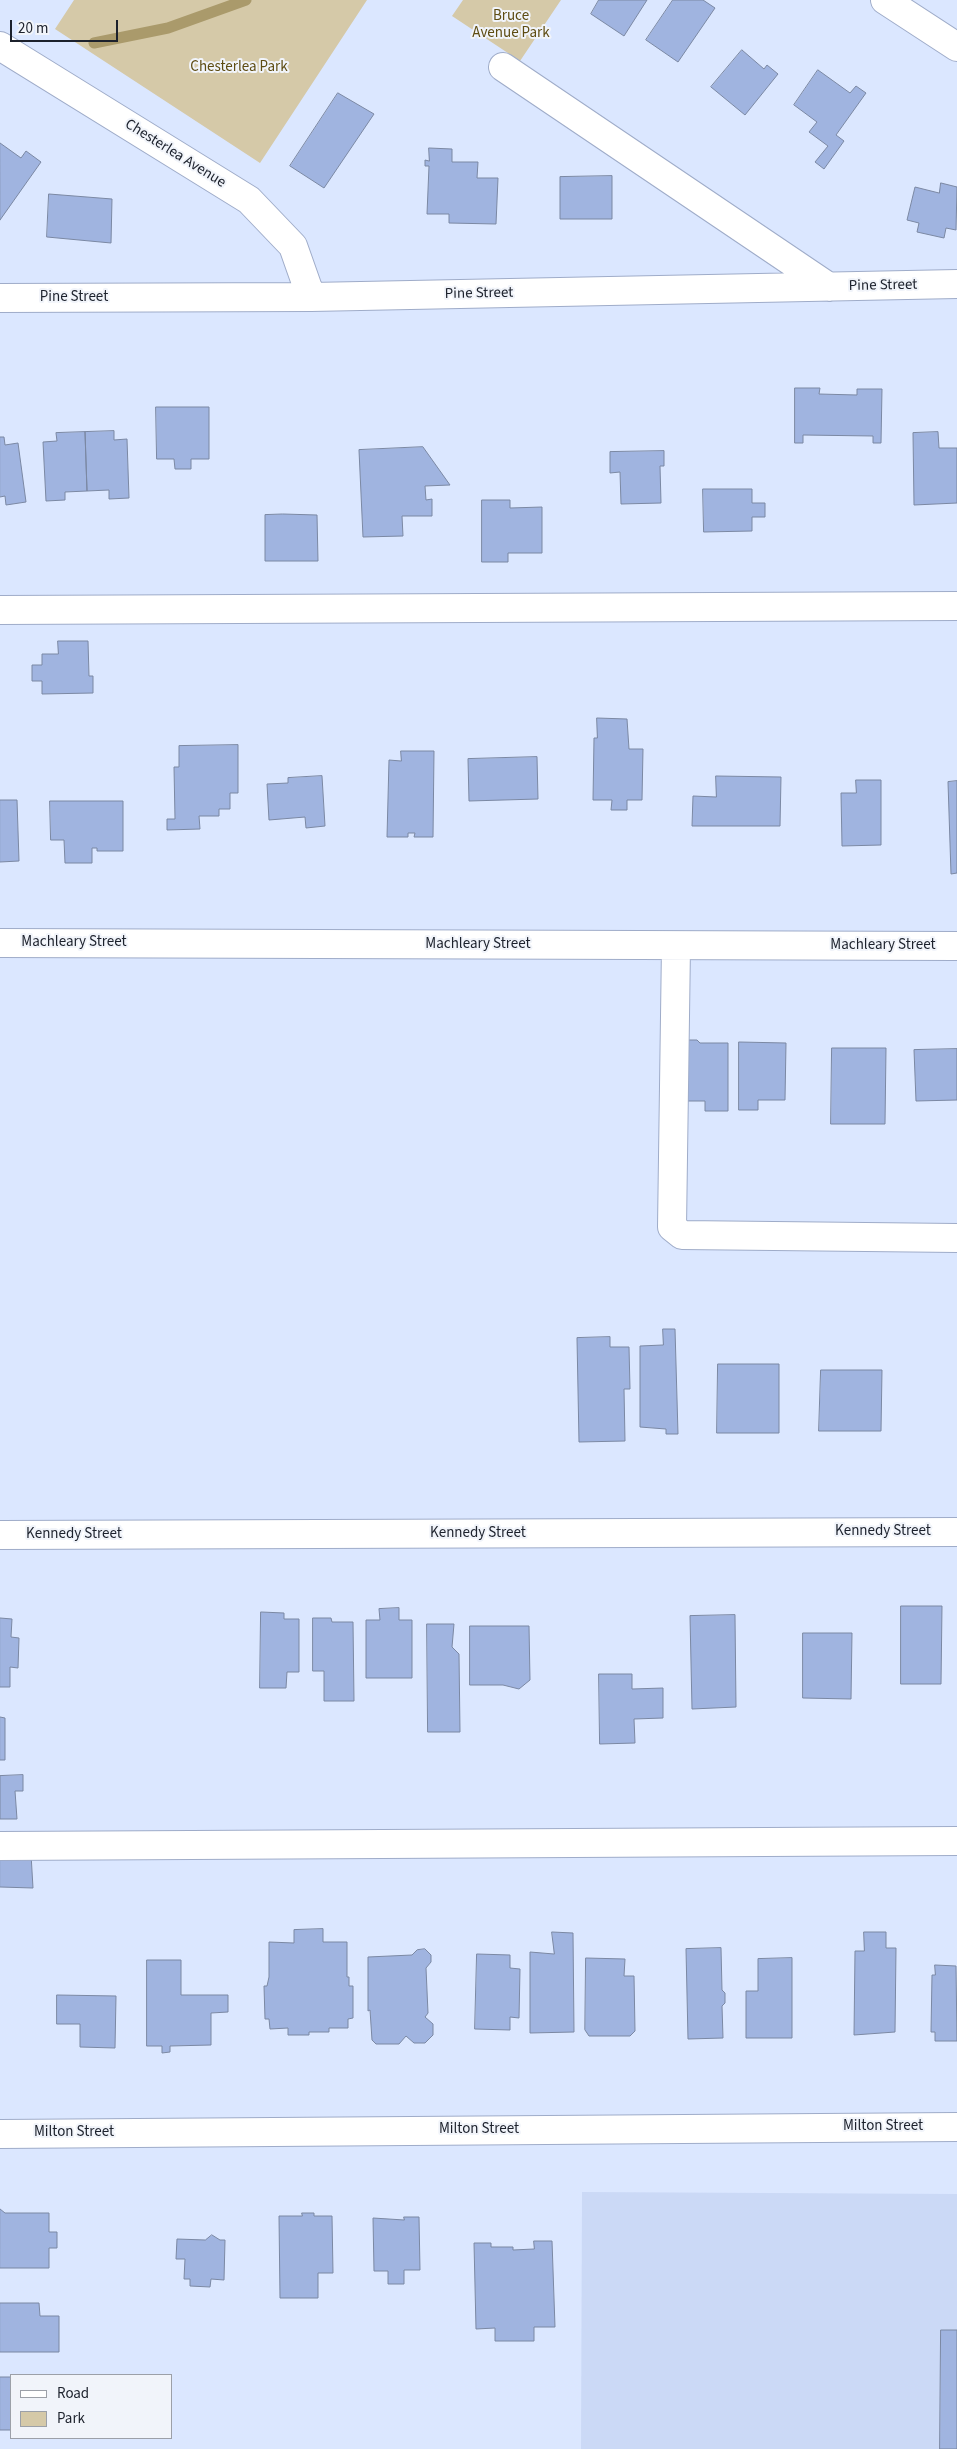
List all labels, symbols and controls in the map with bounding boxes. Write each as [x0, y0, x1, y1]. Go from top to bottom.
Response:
park label: Bruce Avenue Park [472, 8, 550, 43]
scale bar [12, 10, 120, 42]
text: 20 m [18, 18, 48, 39]
park label: Chesterlea Park [190, 59, 288, 77]
street label: Chesterlea Avenue [121, 116, 229, 192]
street label: Pine Street [849, 276, 917, 296]
street label: Pine Street [445, 284, 513, 304]
street label: Pine Street [40, 289, 108, 307]
street label: Machleary Street [21, 934, 127, 952]
street label: Machleary Street [425, 936, 531, 954]
street label: Machleary Street [830, 937, 936, 955]
street label: Kennedy Street [835, 1523, 931, 1541]
street label: Kennedy Street [430, 1525, 526, 1543]
street label: Kennedy Street [26, 1526, 122, 1544]
street label: Milton Street [843, 2118, 923, 2136]
street label: Milton Street [439, 2121, 519, 2139]
street label: Milton Street [34, 2124, 114, 2142]
legend [10, 2374, 172, 2439]
text: Road [57, 2383, 89, 2404]
text: Park [57, 2408, 85, 2429]

